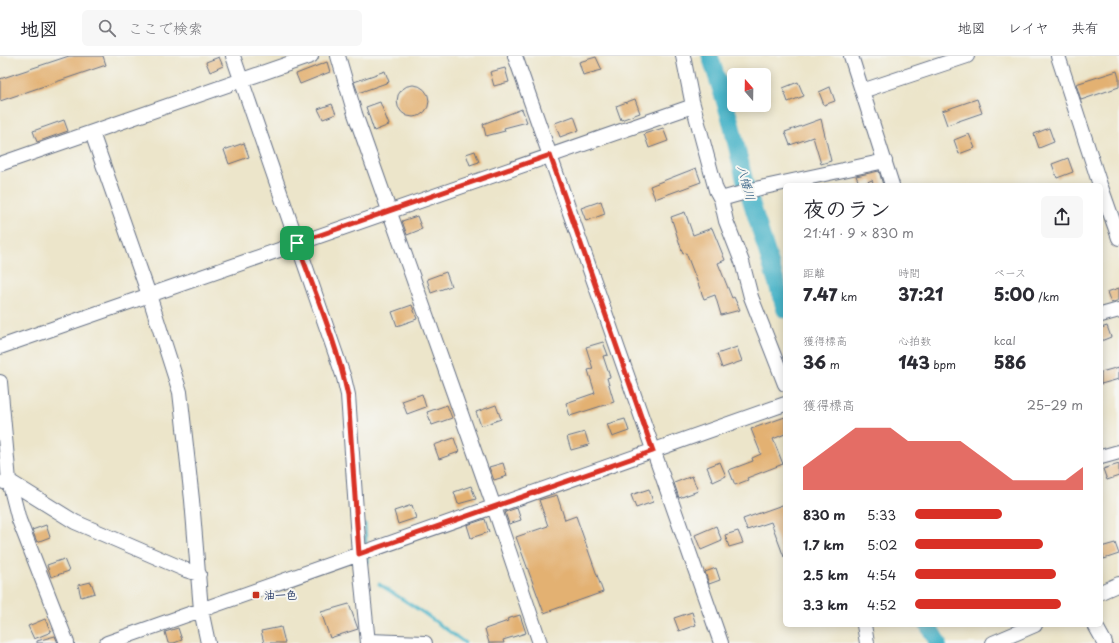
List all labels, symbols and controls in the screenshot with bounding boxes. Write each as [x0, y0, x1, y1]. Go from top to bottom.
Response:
search box [82, 10, 362, 46]
text: 地図 [20, 14, 58, 42]
text: ここで検索 [128, 16, 203, 39]
icon: search [96, 17, 118, 39]
text: 地図 [958, 17, 986, 38]
text: レイヤ [1008, 17, 1049, 38]
text: 共有 [1071, 17, 1099, 38]
north arrow [727, 68, 771, 112]
map controls [727, 68, 771, 112]
water label: 八幡川 [734, 163, 760, 202]
text: 夜のラン [803, 191, 891, 224]
button: share [1041, 196, 1083, 238]
text: 21:41 · 9 × 830 m [803, 223, 914, 242]
pin [280, 226, 314, 260]
icon: arrive [286, 232, 308, 254]
text: 距離 [803, 264, 825, 281]
text: 時間 [898, 264, 920, 281]
text: ペース [994, 264, 1026, 281]
text: 7.47 [803, 281, 837, 307]
text: 37:21 [898, 281, 943, 307]
text: 5:00 [994, 281, 1035, 307]
text: km [837, 288, 857, 305]
text: /km [1035, 288, 1059, 305]
text: 獲得標高 [803, 332, 847, 349]
text: 心拍数 [898, 332, 931, 349]
text: kcal [994, 332, 1016, 349]
text: 36 [803, 349, 826, 375]
text: 143 [898, 349, 930, 375]
text: 586 [994, 349, 1026, 375]
text: m [826, 356, 840, 373]
text: bpm [930, 356, 956, 373]
text: 獲得標高 [803, 395, 855, 414]
text: 25–29 m [1027, 395, 1083, 414]
text: 830 m [803, 505, 846, 524]
text: 5:33 [867, 505, 896, 524]
text: 1.7 km [803, 535, 844, 554]
text: 5:02 [867, 535, 897, 554]
text: 2.5 km [803, 565, 848, 584]
text: 4:54 [867, 565, 896, 584]
place label: 油一色 [264, 586, 297, 603]
marker: 油一色 [251, 590, 261, 600]
text: 3.3 km [803, 595, 848, 614]
text: 4:52 [867, 595, 896, 614]

